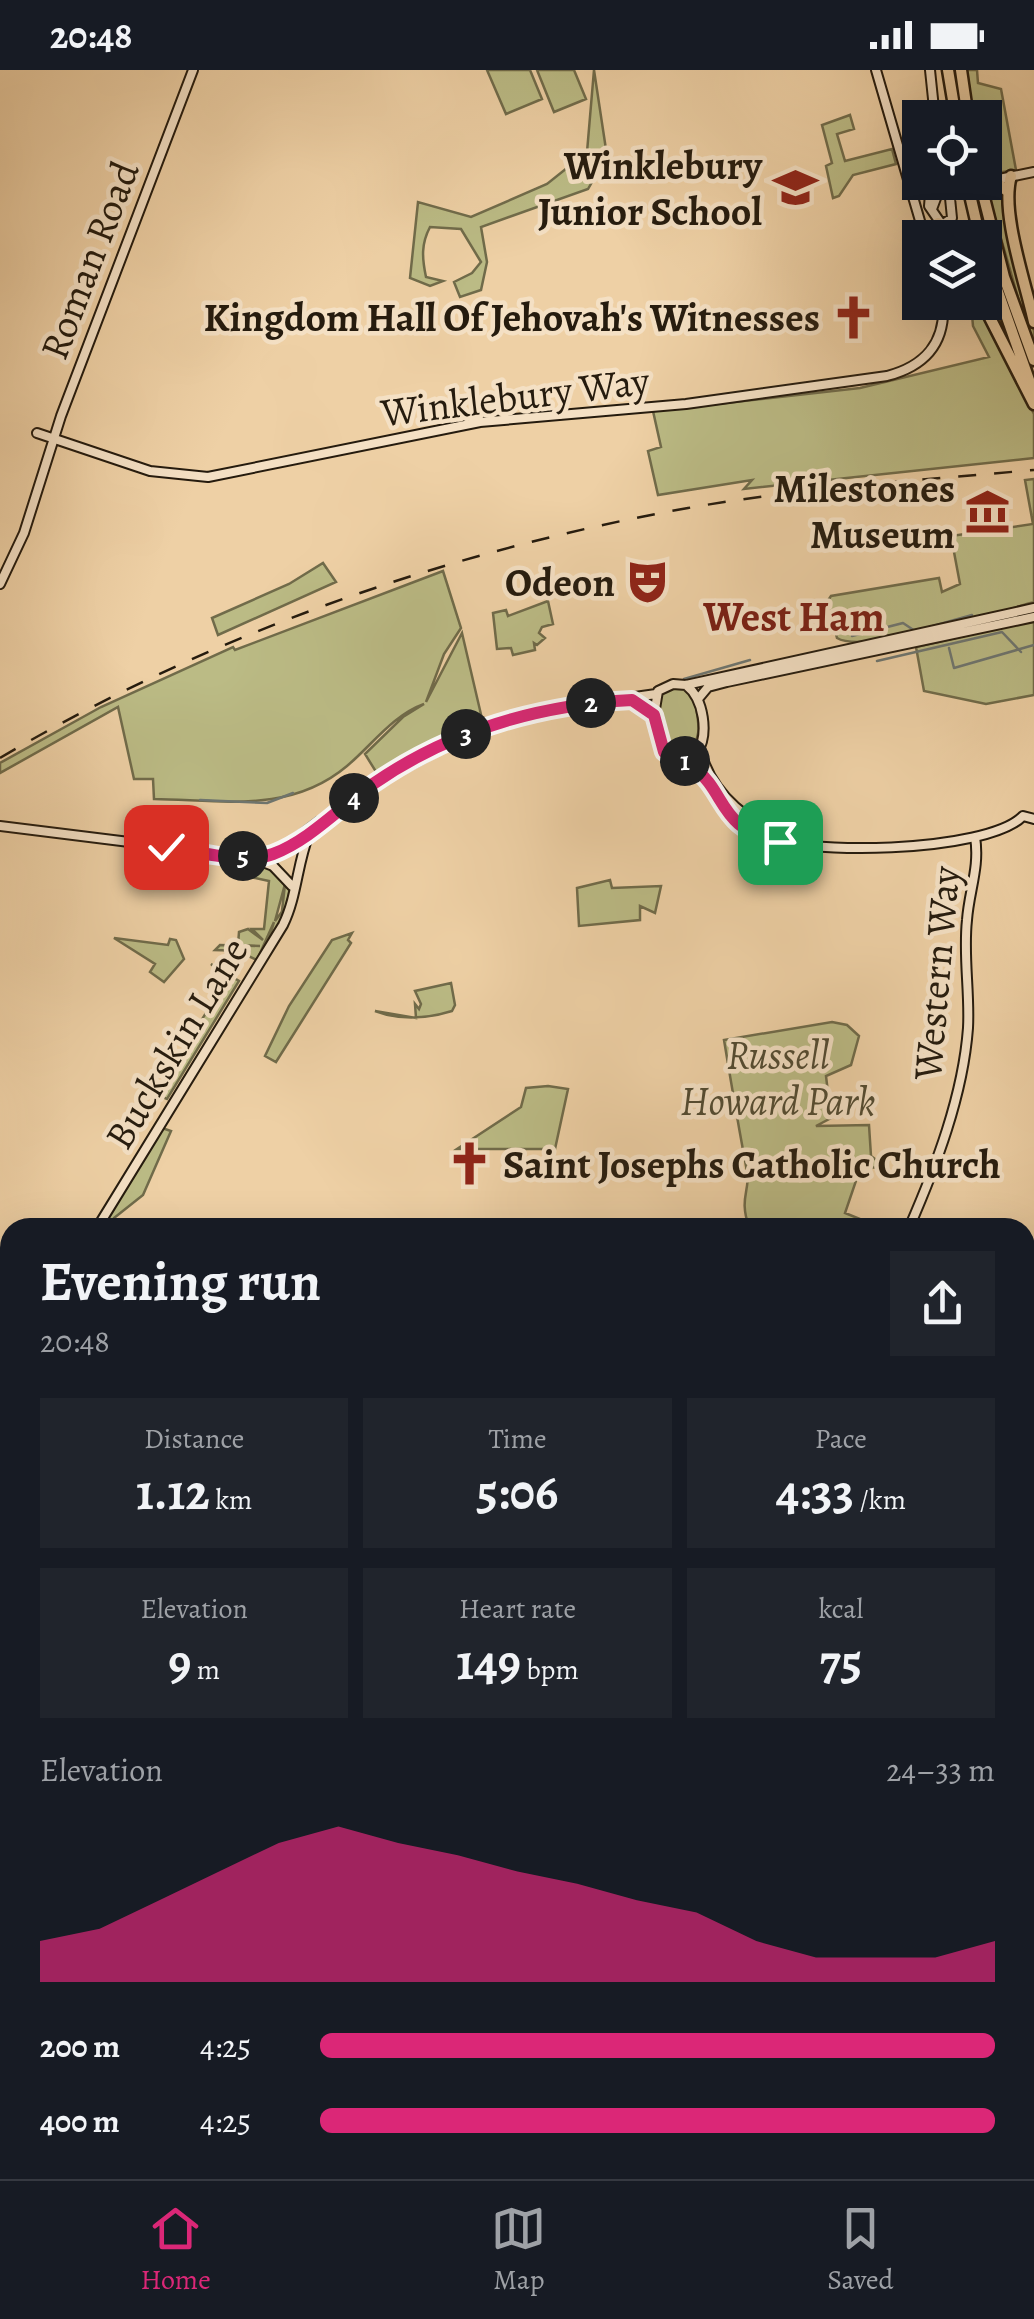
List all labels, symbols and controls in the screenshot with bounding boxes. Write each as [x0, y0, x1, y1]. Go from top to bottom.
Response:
text: 20:48 [50, 9, 133, 61]
map controls [902, 100, 1002, 320]
button: locate [902, 100, 1002, 200]
place label: Winklebury Junior School [538, 138, 763, 239]
street label: Roman Road [26, 153, 153, 367]
school or university icon: Winklebury Junior School [771, 164, 819, 212]
button: layers [902, 220, 1002, 320]
place label: Kingdom Hall Of Jehovah's Witnesses [204, 290, 820, 345]
church icon: Kingdom Hall Of Jehovah's Witnesses [829, 293, 877, 341]
street label: Winklebury Way [377, 353, 653, 440]
place label: Milestones Museum [773, 461, 955, 562]
museum icon: Milestones Museum [964, 487, 1012, 535]
place label: Odeon [505, 555, 615, 610]
theatre icon: Odeon [624, 558, 672, 606]
district label: West Ham [702, 588, 885, 645]
pin: 2 [566, 678, 616, 728]
text: 2 [584, 684, 598, 722]
pin: 3 [441, 709, 491, 759]
text: 3 [460, 715, 472, 753]
pin: 1 [660, 736, 710, 786]
text: 1 [680, 742, 690, 780]
pin: 4 [329, 773, 379, 823]
text: 4 [347, 779, 361, 817]
pin [738, 800, 823, 885]
pin [124, 805, 209, 890]
icon: arrive [753, 815, 808, 870]
icon: check [139, 820, 194, 875]
pin: 5 [218, 831, 268, 881]
text: 5 [237, 837, 249, 875]
street label: Western Way [900, 863, 973, 1083]
street label: Buckskin Lane [92, 927, 261, 1160]
park label: Russell Howard Park [680, 1028, 876, 1129]
place label: Saint Josephs Catholic Church [503, 1137, 1001, 1192]
church icon: Saint Josephs Catholic Church [446, 1140, 494, 1188]
text: Evening run [40, 1244, 321, 1319]
button: share [890, 1251, 995, 1356]
text: 20:48 [40, 1319, 110, 1363]
text: Distance [144, 1420, 244, 1458]
text: Time [488, 1420, 547, 1458]
text: Pace [815, 1420, 867, 1458]
text: 1.12 [136, 1458, 210, 1526]
text: 5:06 [477, 1458, 558, 1526]
text: 4:33 [776, 1458, 854, 1526]
text: km [210, 1481, 252, 1519]
text: /km [854, 1481, 906, 1519]
text: Elevation [140, 1590, 248, 1628]
text: Heart rate [459, 1590, 576, 1628]
text: kcal [818, 1590, 863, 1628]
text: 9 [168, 1628, 191, 1696]
text: 149 [456, 1628, 521, 1696]
text: 75 [819, 1628, 862, 1696]
text: m [191, 1651, 220, 1689]
text: bpm [521, 1651, 579, 1689]
text: Elevation [40, 1748, 163, 1792]
text: 24–33 m [886, 1748, 995, 1792]
text: 200 m [40, 2024, 120, 2068]
text: 4:25 [200, 2024, 251, 2068]
text: 400 m [40, 2099, 120, 2143]
text: 4:25 [200, 2099, 251, 2143]
tab: Home [140, 2201, 211, 2299]
tab: Map [491, 2201, 546, 2299]
tab: Saved [827, 2201, 894, 2299]

